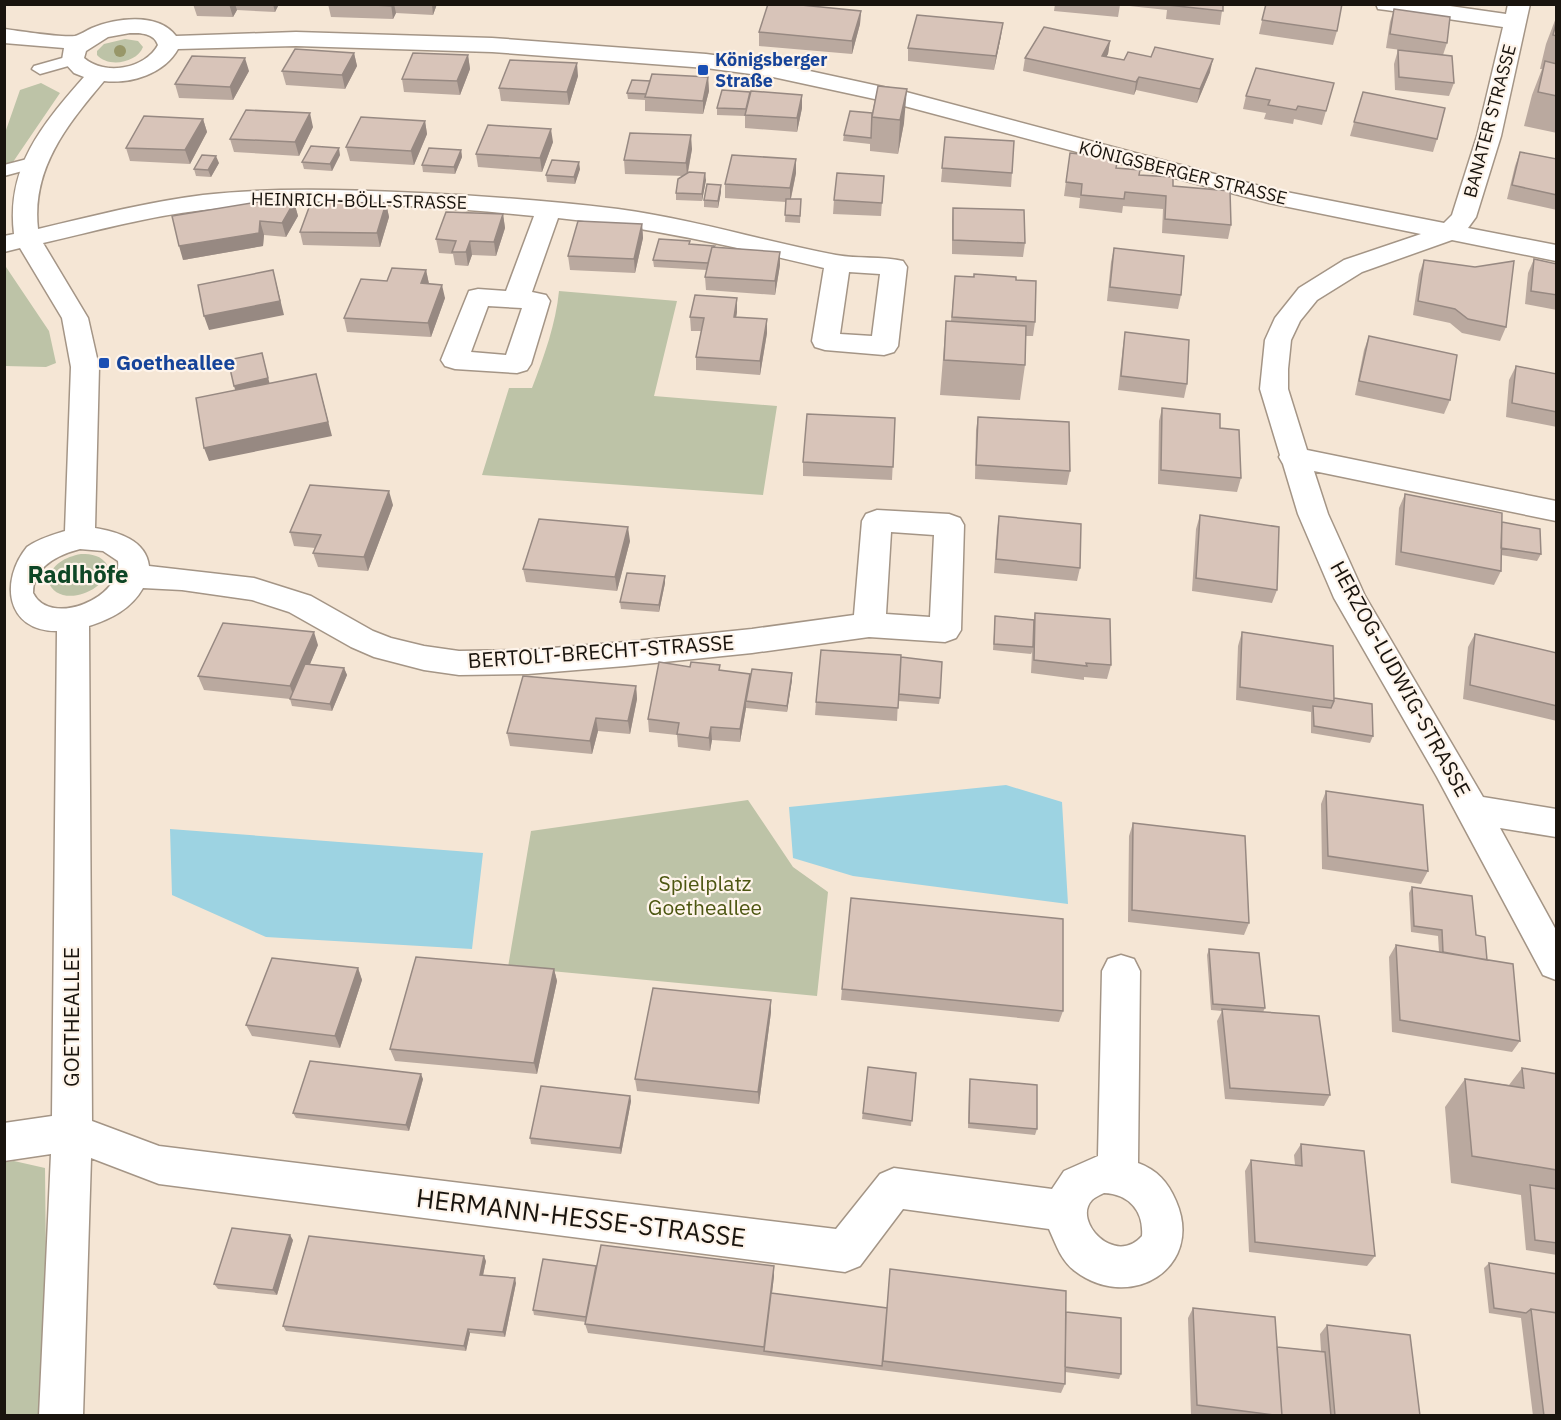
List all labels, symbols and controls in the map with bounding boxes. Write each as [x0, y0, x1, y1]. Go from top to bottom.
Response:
street label: BANATER STRASSE [1458, 42, 1521, 200]
place label: Königsberger Straße [715, 48, 827, 92]
marker: Königsberger Straße [696, 63, 710, 77]
street label: KÖNIGSBERGER STRASSE [1077, 135, 1290, 210]
street label: HEINRICH-BÖLL-STRASSE [251, 187, 467, 214]
place label: Goetheallee [116, 348, 235, 376]
marker: Goetheallee [97, 356, 111, 370]
street label: HERZOG-LUDWIG-STRASSE [1324, 555, 1478, 802]
district label: Radlhöfe [27, 558, 129, 590]
street label: BERTOLT-BRECHT-STRASSE [467, 628, 735, 674]
park label: Spielplatz Goetheallee [648, 869, 762, 921]
street label: GOETHEALLEE [57, 947, 85, 1087]
street label: HERMANN-HESSE-STRASSE [414, 1180, 748, 1254]

